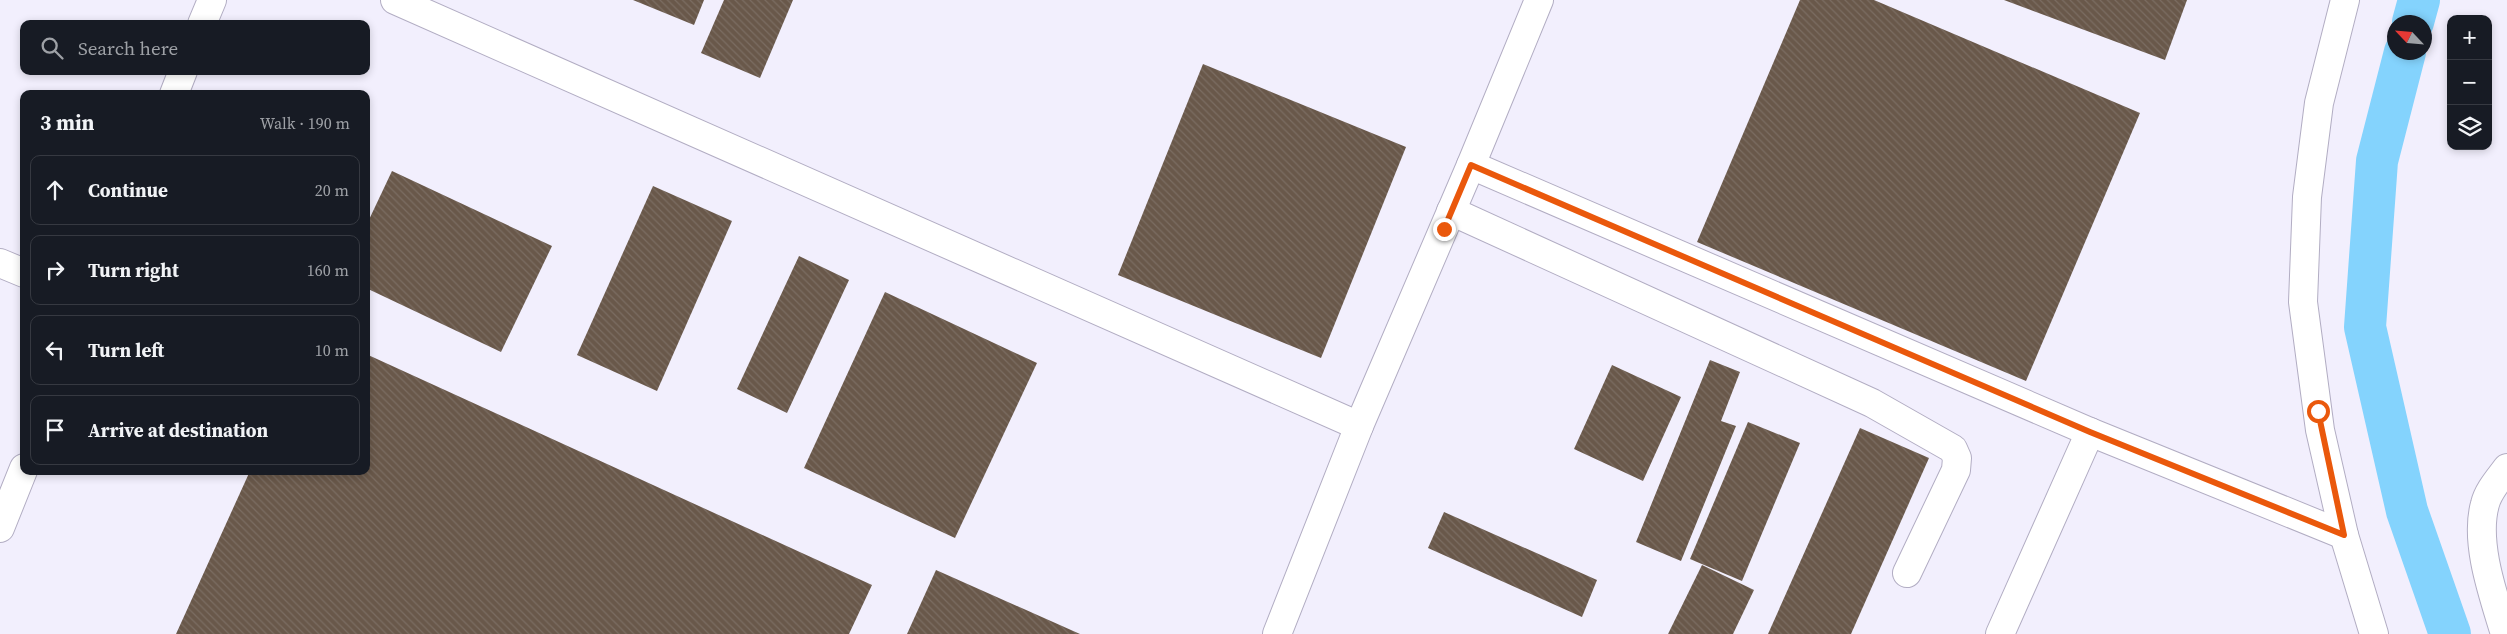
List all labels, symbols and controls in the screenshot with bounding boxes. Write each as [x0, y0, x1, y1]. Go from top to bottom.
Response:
north arrow [2387, 15, 2432, 60]
map controls [2447, 15, 2492, 150]
button: + [2447, 15, 2492, 60]
search box [20, 20, 370, 75]
icon: search [38, 34, 66, 62]
text: Search here [78, 35, 178, 61]
button: − [2447, 60, 2492, 105]
button: layers [2447, 105, 2492, 150]
text: 3 min [40, 108, 95, 137]
text: Walk · 190 m [260, 112, 350, 134]
icon: ahead [41, 176, 69, 204]
text: Continue [88, 177, 168, 203]
text: 20 m [315, 179, 349, 201]
route end [1433, 218, 1456, 241]
icon: right [41, 256, 69, 284]
text: Turn right [88, 257, 179, 283]
text: 160 m [307, 259, 349, 281]
icon: left [41, 336, 69, 364]
text: Turn left [88, 337, 164, 363]
text: 10 m [315, 339, 349, 361]
route start [2307, 400, 2330, 423]
icon: arrive [41, 416, 69, 444]
text: Arrive at destination [88, 417, 268, 443]

